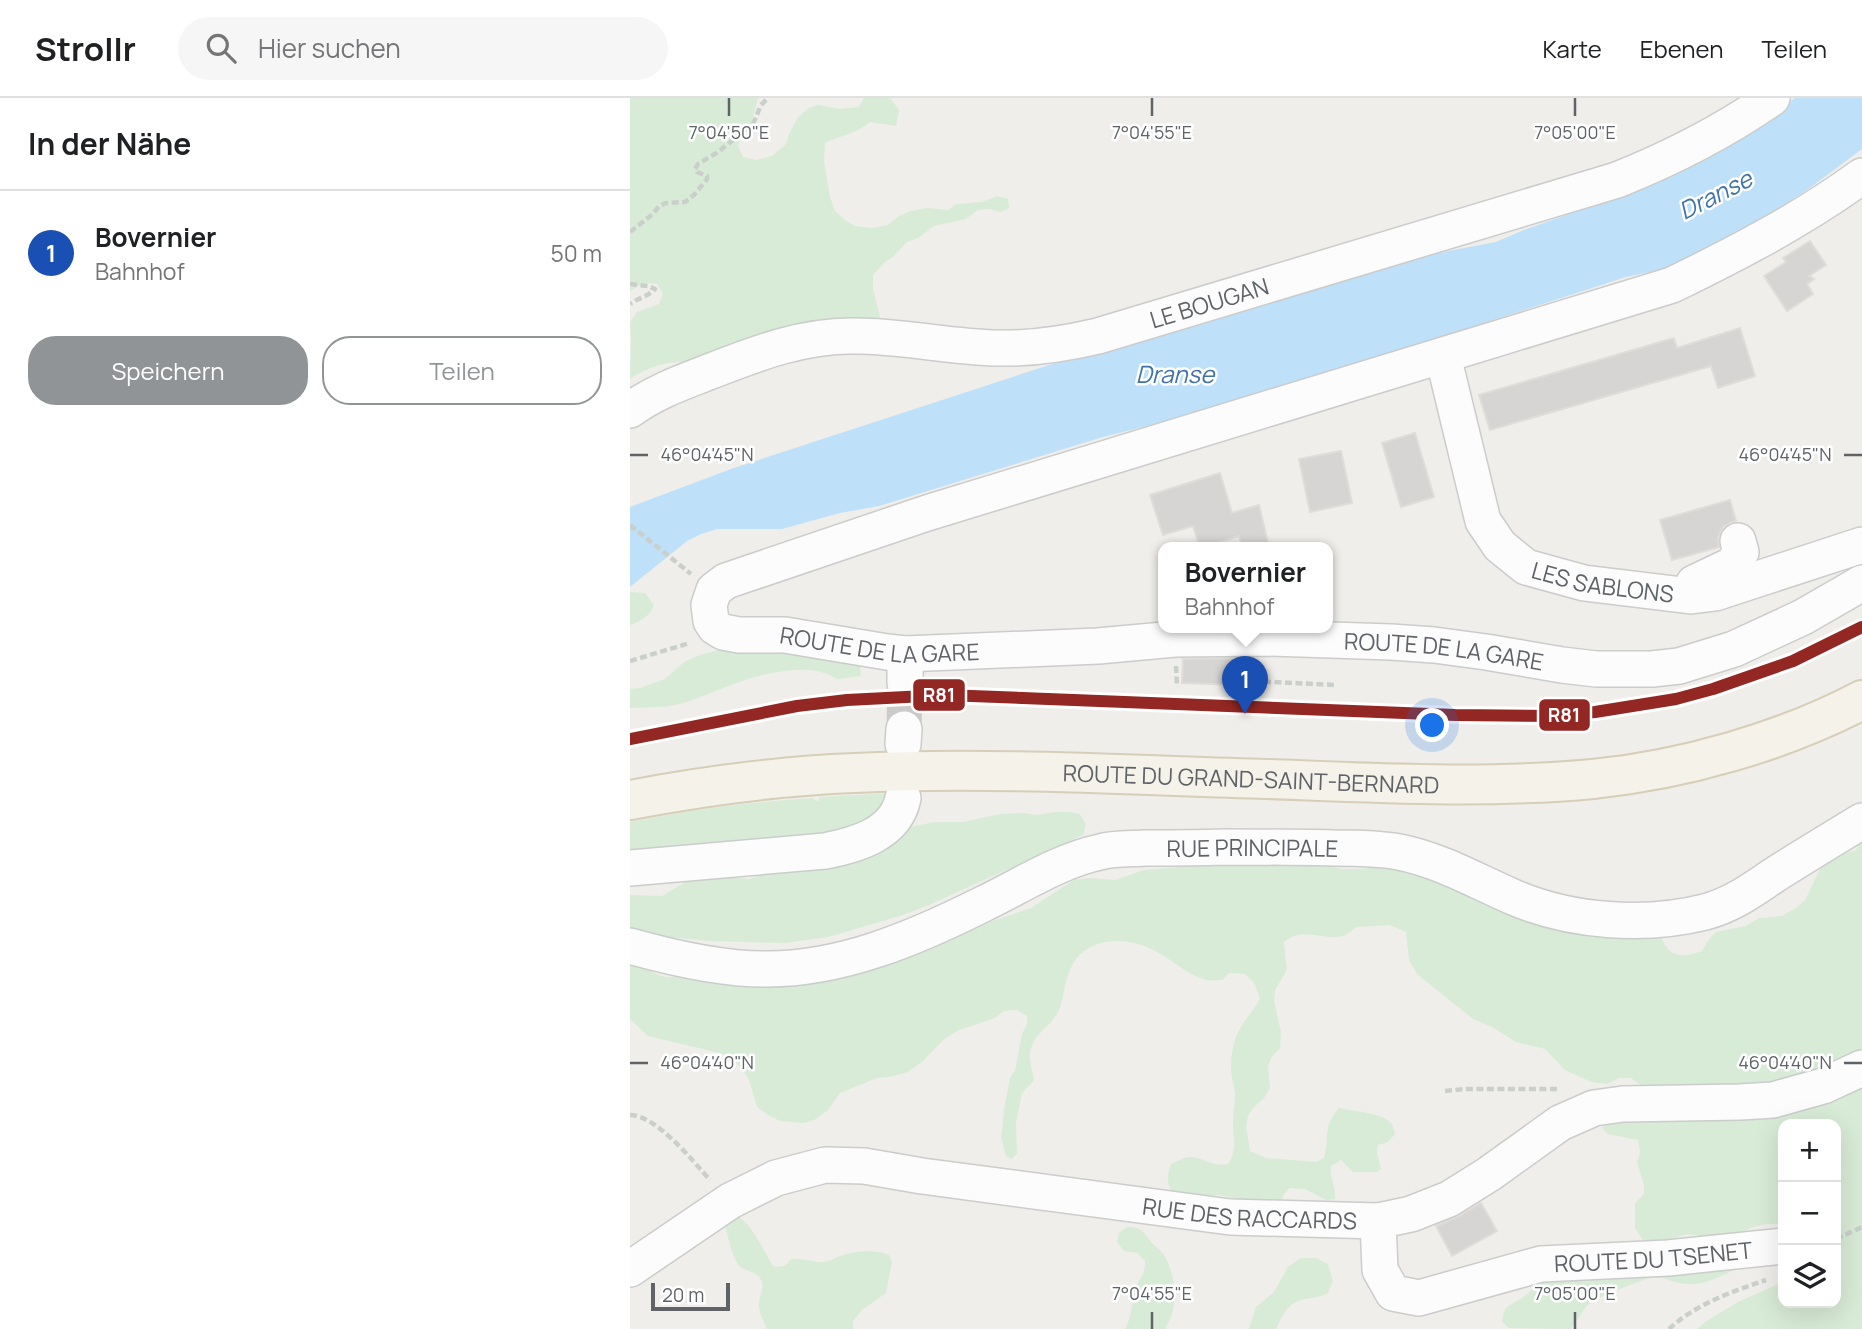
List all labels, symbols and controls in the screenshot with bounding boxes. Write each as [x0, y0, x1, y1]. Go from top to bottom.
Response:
search box [178, 17, 668, 80]
text: Strollr [35, 26, 136, 71]
icon: search [202, 29, 240, 67]
text: Hier suchen [258, 30, 401, 66]
text: Karte [1542, 32, 1602, 65]
text: Ebenen [1640, 32, 1723, 65]
text: Teilen [1761, 32, 1827, 65]
text: 7°04'50"E [689, 120, 769, 144]
text: 7°04'55"E [1112, 120, 1192, 144]
text: 7°05'00"E [1534, 120, 1616, 144]
text: In der Nähe [28, 123, 191, 164]
water label: Dranse [1673, 161, 1759, 227]
text: Bovernier [95, 219, 216, 255]
text: 1 [46, 237, 56, 269]
text: 50 m [551, 237, 602, 269]
text: Bahnhof [95, 255, 185, 287]
street label: LE BOUGAN [1146, 270, 1272, 336]
button: Speichern [28, 336, 308, 405]
button: Teilen [322, 336, 602, 405]
water label: Dranse [1136, 357, 1216, 390]
text: 46°04'45"N [661, 442, 754, 466]
text: 46°04'45"N [1739, 442, 1832, 466]
popup [1158, 542, 1333, 633]
street label: LES SABLONS [1528, 553, 1676, 610]
text: Bovernier [1185, 554, 1306, 590]
text: Bahnhof [1185, 590, 1274, 622]
street label: ROUTE DE LA GARE [778, 618, 980, 670]
street label: ROUTE DE LA GARE [1344, 624, 1546, 678]
pin: 1 [1222, 656, 1268, 714]
line badge: R81 [912, 678, 966, 712]
text: R81 [923, 682, 955, 708]
line badge: R81 [1538, 698, 1591, 732]
text: R81 [1548, 702, 1580, 728]
your location [1415, 708, 1449, 742]
street label: ROUTE DU GRAND-SAINT-BERNARD [1062, 756, 1439, 800]
street label: RUE PRINCIPALE [1166, 831, 1339, 864]
text: 46°04'40"N [660, 1050, 754, 1074]
text: 46°04'40"N [1738, 1050, 1832, 1074]
map controls [1778, 1119, 1841, 1308]
button: + [1778, 1119, 1841, 1182]
button: − [1778, 1182, 1841, 1245]
street label: RUE DES RACCARDS [1141, 1190, 1357, 1236]
street label: ROUTE DU TSENET [1553, 1233, 1754, 1279]
button: layers [1778, 1245, 1841, 1308]
scale bar [651, 1280, 730, 1312]
text: 7°04'55"E [1112, 1281, 1192, 1305]
text: 7°05'00"E [1534, 1281, 1616, 1305]
text: 20 m [662, 1282, 704, 1308]

